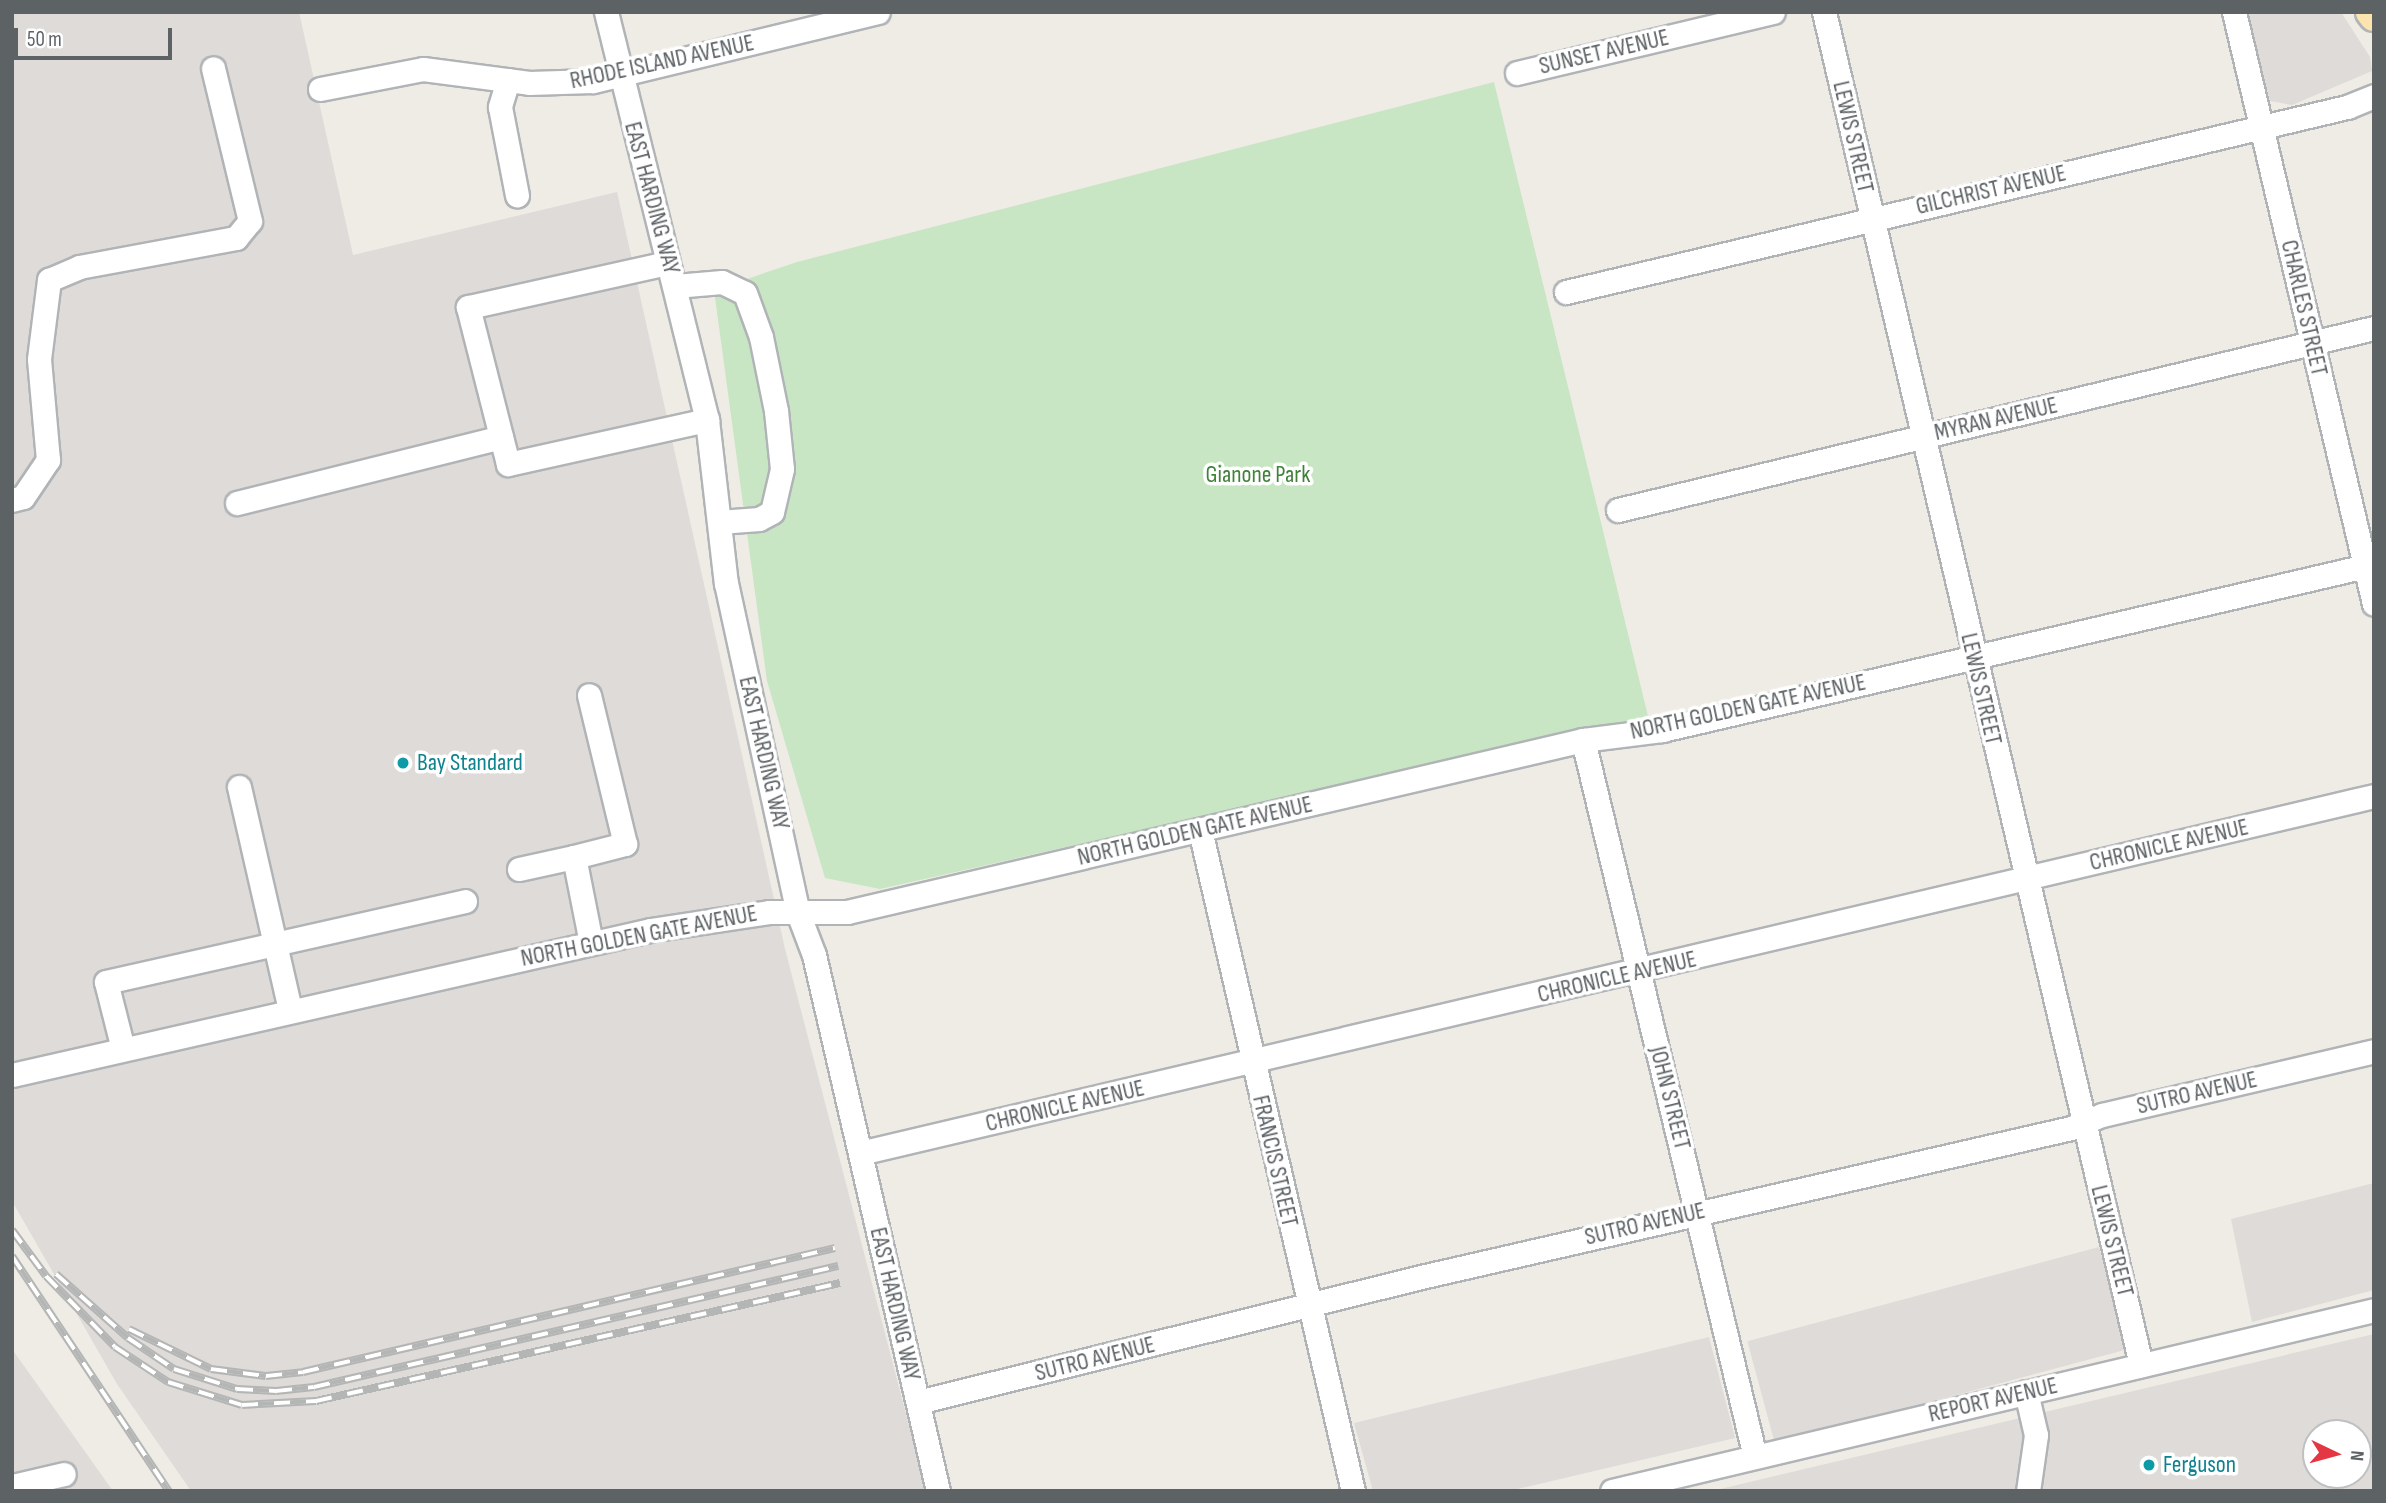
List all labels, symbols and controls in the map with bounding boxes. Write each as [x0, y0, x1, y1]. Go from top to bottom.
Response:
scale bar [18, 14, 175, 58]
street label: SUNSET AVENUE [1536, 23, 1672, 81]
text: 50 m [27, 27, 62, 52]
street label: RHODE ISLAND AVENUE [567, 28, 757, 96]
street label: LEWIS STREET [1826, 78, 1880, 196]
street label: EAST HARDING WAY [618, 119, 686, 277]
street label: GILCHRIST AVENUE [1913, 159, 2069, 221]
street label: CHARLES STREET [2274, 237, 2334, 379]
street label: MYRAN AVENUE [1931, 391, 2061, 447]
park label: Gianone Park [1206, 461, 1310, 489]
street label: LEWIS STREET [1954, 630, 2008, 748]
street label: NORTH GOLDEN GATE AVENUE [1628, 668, 1868, 746]
street label: EAST HARDING WAY [732, 674, 796, 832]
place label: Bay Standard [417, 749, 523, 777]
marker: Bay Standard [395, 755, 411, 771]
street label: NORTH GOLDEN GATE AVENUE [1075, 790, 1315, 872]
street label: CHRONICLE AVENUE [2087, 813, 2251, 877]
street label: NORTH GOLDEN GATE AVENUE [518, 899, 760, 973]
street label: CHRONICLE AVENUE [1535, 945, 1699, 1009]
street label: JOHN STREET [1643, 1043, 1697, 1153]
street label: SUTRO AVENUE [2134, 1065, 2260, 1121]
street label: CHRONICLE AVENUE [983, 1074, 1147, 1138]
street label: FRANCIS STREET [1246, 1093, 1304, 1229]
street label: LEWIS STREET [2084, 1182, 2140, 1300]
street label: SUTRO AVENUE [1582, 1196, 1708, 1252]
street label: EAST HARDING WAY [863, 1225, 927, 1383]
street label: SUTRO AVENUE [1032, 1330, 1158, 1388]
street label: REPORT AVENUE [1926, 1371, 2060, 1429]
north arrow [2302, 1419, 2372, 1489]
text: N [2345, 1450, 2368, 1462]
place label: Ferguson [2163, 1451, 2236, 1479]
marker: Ferguson [2141, 1457, 2157, 1473]

